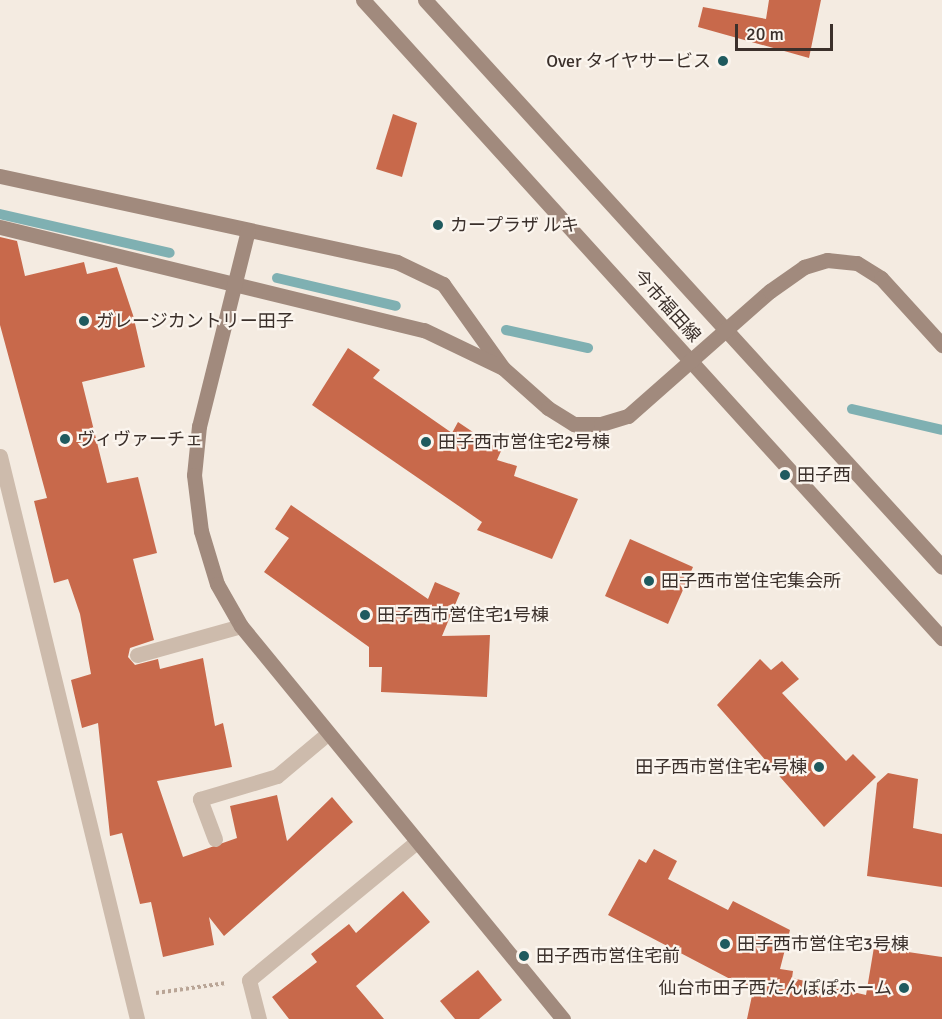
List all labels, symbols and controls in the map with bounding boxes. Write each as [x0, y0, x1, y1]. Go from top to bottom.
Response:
scale bar [738, 12, 836, 50]
text: 20 m [746, 23, 784, 45]
place label: Over タイヤサービス [546, 50, 711, 72]
marker: Over タイヤサービス [716, 54, 730, 68]
place label: カープラザ ルキ [450, 214, 580, 236]
marker: カープラザ ルキ [431, 218, 445, 232]
street label: 今市福田線 [629, 265, 705, 347]
place label: ガレージカントリー田子 [96, 310, 294, 332]
marker: ガレージカントリー田子 [77, 314, 91, 328]
place label: ヴィヴァーチェ [77, 428, 203, 450]
place label: 田子西市営住宅2号棟 [438, 431, 610, 453]
marker: ヴィヴァーチェ [58, 432, 72, 446]
marker: 田子西市営住宅2号棟 [419, 435, 433, 449]
place label: 田子西 [797, 464, 851, 486]
marker: 田子西 [778, 468, 792, 482]
place label: 田子西市営住宅集会所 [661, 570, 841, 592]
marker: 田子西市営住宅集会所 [642, 574, 656, 588]
place label: 田子西市営住宅1号棟 [377, 604, 549, 626]
marker: 田子西市営住宅1号棟 [358, 608, 372, 622]
place label: 田子西市営住宅4号棟 [635, 756, 807, 778]
marker: 田子西市営住宅4号棟 [812, 760, 826, 774]
place label: 田子西市営住宅3号棟 [737, 933, 909, 955]
marker: 田子西市営住宅3号棟 [718, 937, 732, 951]
place label: 田子西市営住宅前 [536, 945, 680, 967]
marker: 田子西市営住宅前 [517, 949, 531, 963]
place label: 仙台市田子西たんぽぽホーム [658, 977, 892, 999]
marker: 仙台市田子西たんぽぽホーム [897, 981, 911, 995]

